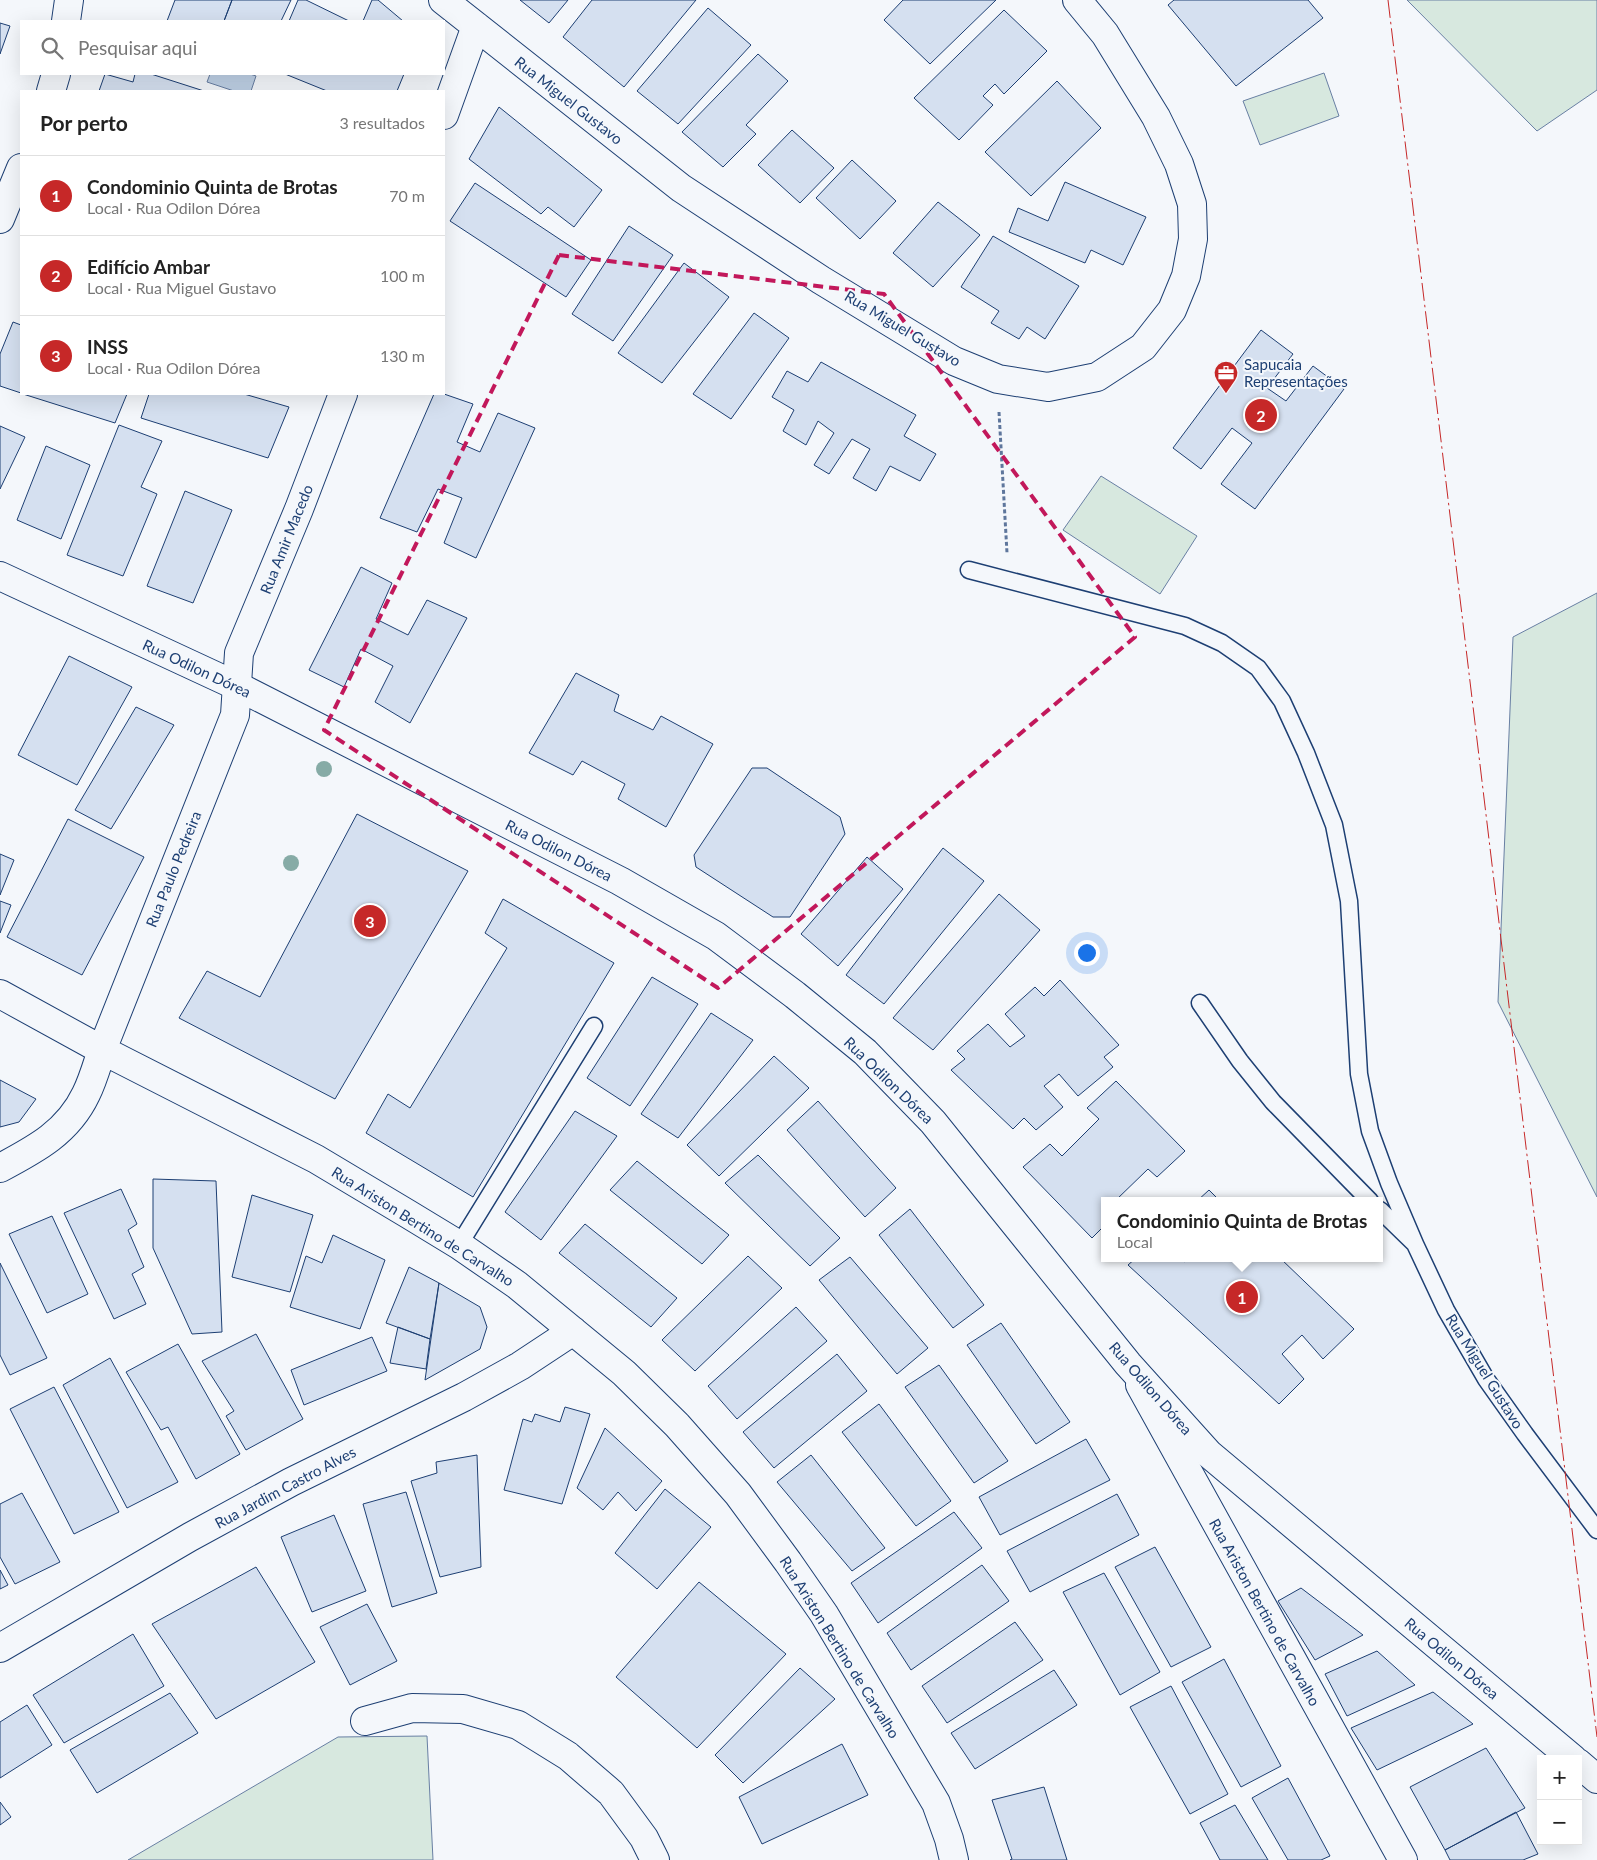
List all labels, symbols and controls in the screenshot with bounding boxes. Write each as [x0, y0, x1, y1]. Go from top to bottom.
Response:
search box [20, 20, 445, 75]
icon: search [38, 34, 66, 62]
text: Pesquisar aqui [78, 36, 197, 59]
street label: Rua Miguel Gustavo [511, 52, 627, 148]
text: Por perto [40, 110, 128, 135]
text: 3 resultados [339, 113, 425, 132]
text: Condominio Quinta de Brotas [87, 175, 338, 198]
text: 1 [51, 186, 61, 205]
text: 70 m [389, 186, 425, 205]
text: Local · Rua Odilon Dórea [87, 198, 260, 217]
text: Edifício Ambar [87, 255, 210, 278]
text: 2 [51, 266, 61, 285]
text: 100 m [380, 266, 425, 285]
text: Local · Rua Miguel Gustavo [87, 278, 276, 297]
street label: Rua Miguel Gustavo [842, 286, 964, 370]
text: INSS [87, 335, 128, 358]
text: 3 [51, 346, 61, 365]
text: 130 m [380, 346, 425, 365]
place label: Sapucaia Representações [1244, 355, 1348, 390]
text: Local · Rua Odilon Dórea [87, 358, 260, 377]
office icon: Sapucaia Representações [1213, 360, 1239, 394]
pin: 2 [1245, 396, 1277, 434]
street label: Rua Amir Macedo [256, 482, 316, 596]
street label: Rua Odilon Dórea [140, 635, 254, 701]
street label: Rua Paulo Pedreira [141, 808, 205, 930]
street label: Rua Odilon Dórea [503, 815, 615, 885]
pin: 3 [354, 902, 386, 940]
your location [1074, 940, 1100, 966]
street label: Rua Odilon Dórea [841, 1033, 937, 1127]
street label: Rua Ariston Bertino de Carvalho [329, 1162, 517, 1290]
popup [1101, 1197, 1383, 1262]
text: Condominio Quinta de Brotas [1117, 1209, 1367, 1232]
text: Local [1117, 1232, 1153, 1251]
pin: 1 [1226, 1278, 1258, 1316]
street label: Rua Miguel Gustavo [1442, 1310, 1528, 1432]
street label: Rua Odilon Dórea [1106, 1338, 1196, 1438]
street label: Rua Jardim Castro Alves [211, 1442, 359, 1532]
street label: Rua Ariston Bertino de Carvalho [1206, 1515, 1324, 1709]
street label: Rua Ariston Bertino de Carvalho [776, 1553, 904, 1741]
street label: Rua Odilon Dórea [1401, 1613, 1503, 1703]
map controls [1537, 1755, 1582, 1845]
button: + [1537, 1755, 1582, 1800]
button: − [1537, 1800, 1582, 1845]

